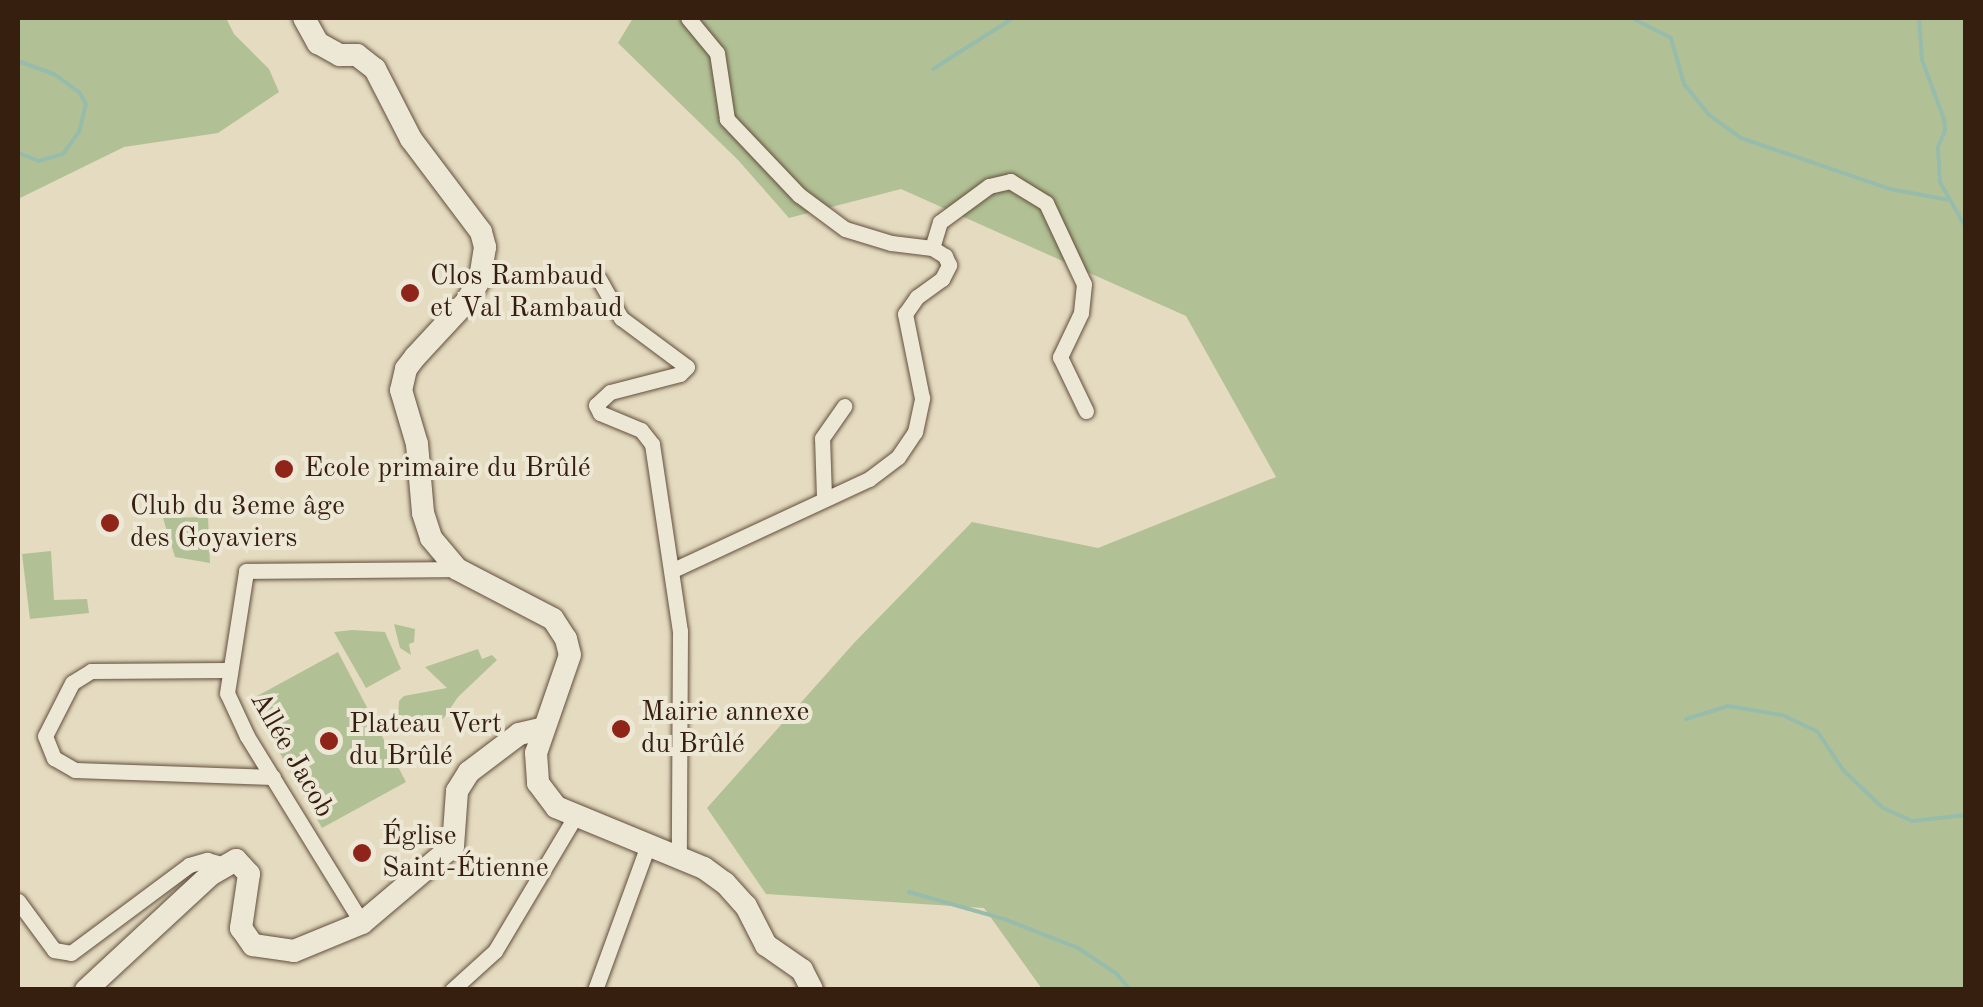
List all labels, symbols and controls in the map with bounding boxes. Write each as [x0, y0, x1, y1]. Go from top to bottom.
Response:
place label: Clos Rambaud et Val Rambaud [430, 260, 623, 326]
marker: Clos Rambaud et Val Rambaud [399, 282, 421, 304]
place label: Ecole primaire du Brûlé [304, 452, 591, 486]
marker: Ecole primaire du Brûlé [273, 458, 295, 480]
place label: Club du 3eme âge des Goyaviers [130, 490, 345, 556]
marker: Club du 3eme âge des Goyaviers [99, 512, 121, 534]
street label: Allée Jacob [242, 686, 340, 824]
place label: Mairie annexe du Brûlé [641, 696, 809, 762]
place label: Plateau Vert du Brûlé [349, 708, 502, 774]
marker: Mairie annexe du Brûlé [610, 718, 632, 740]
marker: Plateau Vert du Brûlé [318, 730, 340, 752]
place label: Église Saint-Étienne [382, 820, 549, 886]
marker: Église Saint-Étienne [351, 842, 373, 864]

